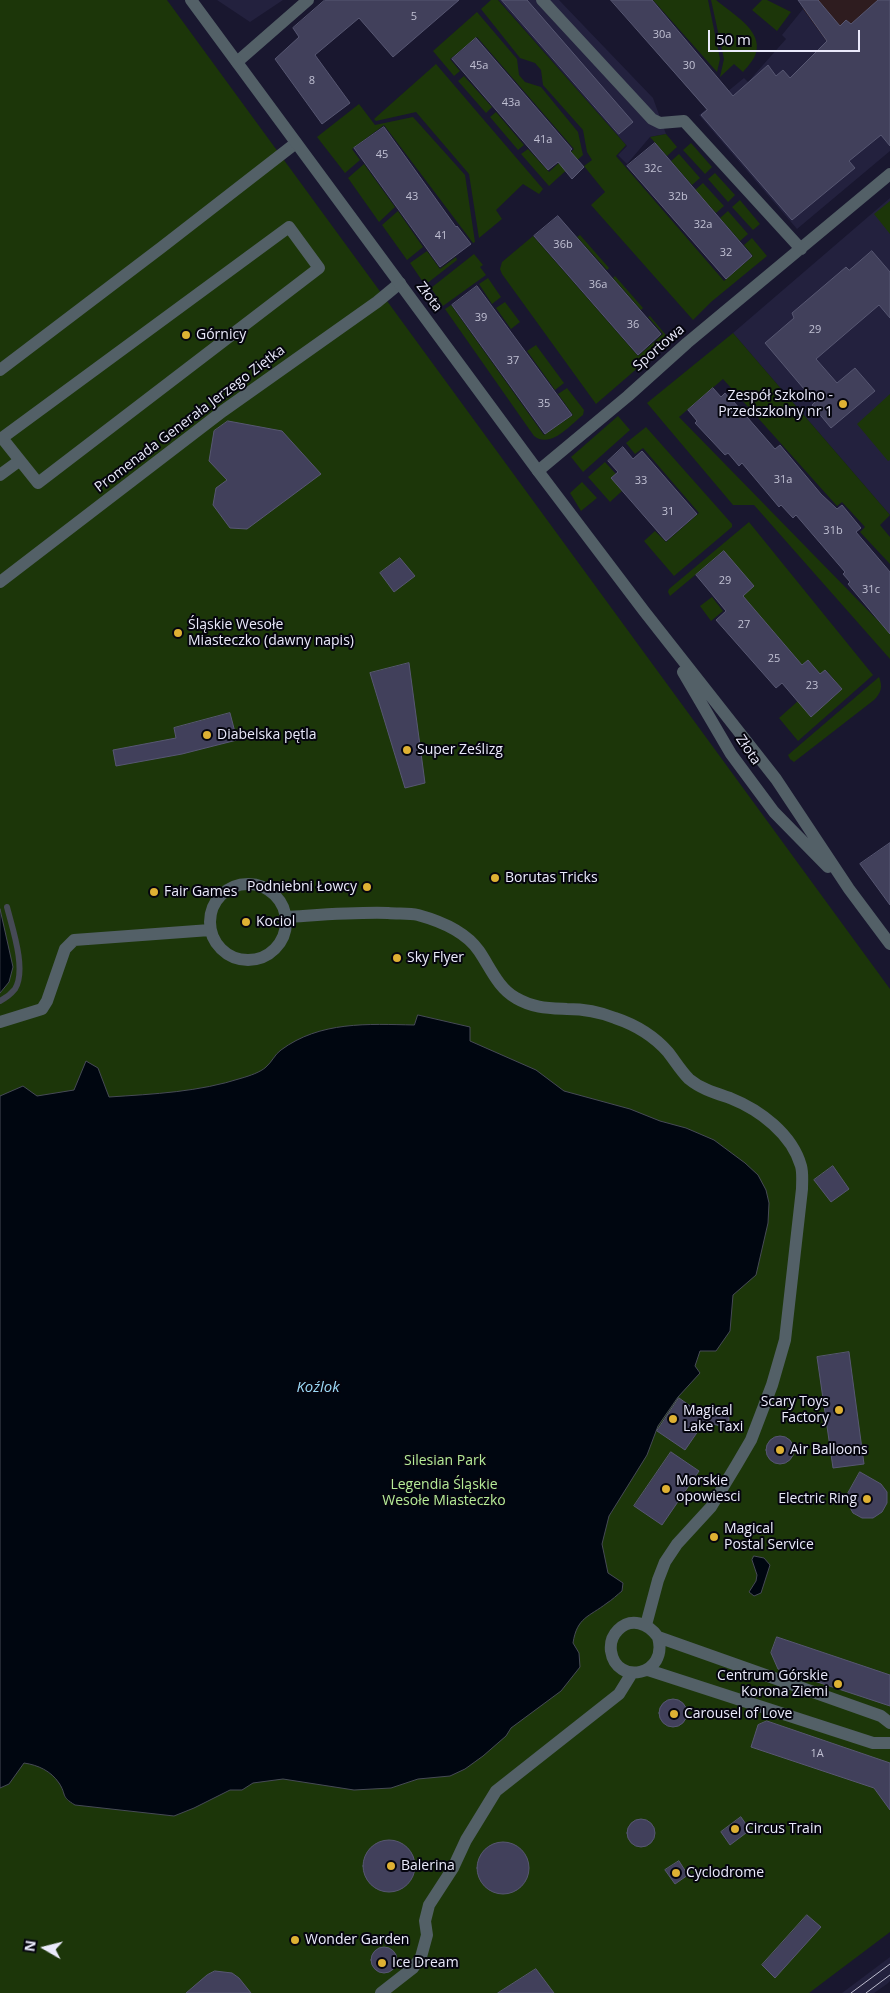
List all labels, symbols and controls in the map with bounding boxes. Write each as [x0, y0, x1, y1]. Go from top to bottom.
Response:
house number: 5 [411, 10, 417, 24]
scale bar [710, 20, 862, 52]
house number: 30a [653, 28, 671, 42]
text: 50 m [716, 29, 751, 49]
house number: 45a [470, 59, 488, 73]
house number: 30 [683, 59, 695, 73]
house number: 8 [309, 74, 315, 88]
house number: 43a [502, 96, 520, 110]
house number: 41a [534, 133, 552, 147]
house number: 45 [376, 148, 388, 162]
house number: 32c [644, 162, 662, 176]
house number: 43 [406, 190, 418, 204]
house number: 32b [668, 190, 688, 204]
house number: 32a [694, 218, 712, 232]
house number: 41 [435, 229, 447, 243]
house number: 36b [553, 238, 573, 252]
house number: 32 [720, 246, 732, 260]
house number: 36a [589, 278, 607, 292]
street label: Złota [412, 279, 446, 315]
house number: 39 [475, 311, 487, 325]
house number: 36 [627, 318, 639, 332]
street label: Sportowa [630, 321, 688, 375]
house number: 29 [809, 323, 821, 337]
place label: Górnicy [196, 327, 246, 343]
marker: Górnicy [180, 329, 192, 341]
street label: Promenada Generała Jerzego Ziętka [92, 342, 288, 496]
house number: 37 [507, 354, 519, 368]
place label: Zespół Szkolno - Przedszkolny nr 1 [718, 388, 833, 421]
house number: 35 [538, 397, 550, 411]
marker: Zespół Szkolno - Przedszkolny nr 1 [837, 398, 849, 410]
house number: 31a [774, 473, 792, 487]
house number: 33 [635, 474, 647, 488]
house number: 31 [662, 505, 674, 519]
house number: 31b [823, 524, 843, 538]
house number: 29 [719, 574, 731, 588]
house number: 31c [862, 583, 880, 597]
place label: Śląskie Wesołe Miasteczko (dawny napis) [188, 617, 354, 650]
house number: 27 [738, 618, 750, 632]
marker: Śląskie Wesołe Miasteczko (dawny napis) [172, 627, 184, 639]
house number: 25 [768, 652, 780, 666]
house number: 23 [806, 679, 818, 693]
place label: Diabelska pętla [217, 727, 317, 743]
marker: Diabelska pętla [201, 729, 213, 741]
street label: Złota [732, 732, 764, 768]
place label: Super Ześlizg [417, 742, 503, 758]
marker: Super Ześlizg [401, 744, 413, 756]
place label: Borutas Tricks [505, 870, 598, 886]
marker: Borutas Tricks [489, 872, 501, 884]
place label: Podniebni Łowcy [247, 879, 357, 895]
marker: Podniebni Łowcy [361, 881, 373, 893]
place label: Fair Games [164, 884, 237, 900]
marker: Fair Games [148, 886, 160, 898]
place label: Kociol [256, 914, 295, 930]
marker: Kociol [240, 916, 252, 928]
place label: Sky Flyer [407, 950, 464, 966]
marker: Sky Flyer [391, 952, 403, 964]
water label: Koźlok [296, 1379, 340, 1397]
place label: Scary Toys Factory [761, 1394, 829, 1426]
place label: Magical Lake Taxi [683, 1403, 743, 1435]
marker: Scary Toys Factory [833, 1404, 845, 1416]
marker: Magical Lake Taxi [667, 1413, 679, 1425]
place label: Air Balloons [790, 1442, 868, 1458]
marker: Air Balloons [774, 1444, 786, 1456]
park label: Silesian Park [404, 1453, 486, 1469]
place label: Morskie opowiesci [676, 1473, 741, 1505]
park label: Legendia Śląskie Wesołe Miasteczko [382, 1477, 506, 1510]
marker: Morskie opowiesci [660, 1483, 672, 1495]
place label: Electric Ring [778, 1491, 857, 1507]
marker: Electric Ring [861, 1493, 873, 1505]
place label: Magical Postal Service [724, 1521, 814, 1554]
marker: Magical Postal Service [708, 1531, 720, 1543]
place label: Centrum Górskie Korona Ziemi [717, 1668, 828, 1700]
marker: Centrum Górskie Korona Ziemi [832, 1678, 844, 1690]
place label: Carousel of Love [684, 1706, 792, 1722]
marker: Carousel of Love [668, 1708, 680, 1720]
house number: 1A [810, 1747, 824, 1761]
place label: Circus Train [745, 1821, 822, 1837]
marker: Circus Train [729, 1823, 741, 1835]
place label: Balerina [401, 1858, 455, 1874]
marker: Balerina [385, 1860, 397, 1872]
place label: Cyclodrome [686, 1865, 764, 1881]
marker: Cyclodrome [670, 1867, 682, 1879]
north arrow [20, 1923, 70, 1973]
place label: Wonder Garden [305, 1932, 409, 1948]
marker: Wonder Garden [289, 1934, 301, 1946]
text: N [19, 1939, 40, 1953]
place label: Ice Dream [392, 1955, 459, 1971]
marker: Ice Dream [376, 1957, 388, 1969]

